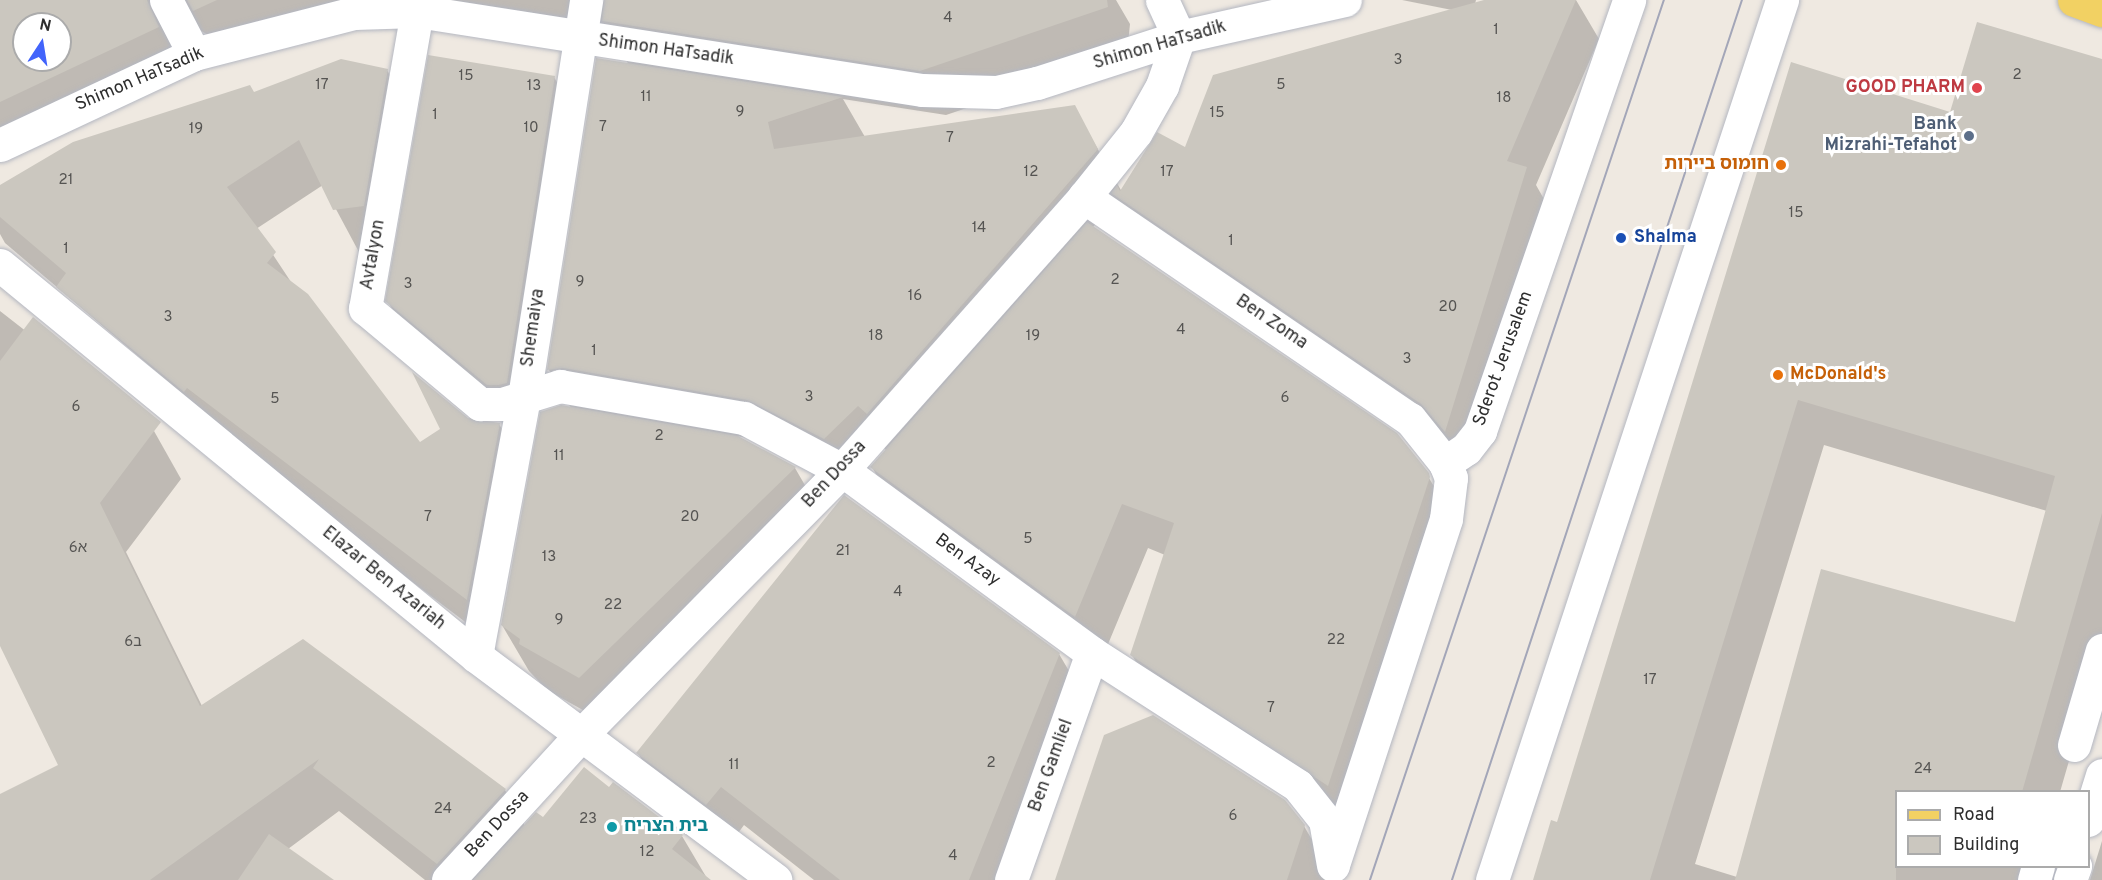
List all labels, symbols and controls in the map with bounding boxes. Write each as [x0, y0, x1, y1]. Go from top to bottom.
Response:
house number: 4 [943, 10, 953, 28]
north arrow [12, 12, 72, 72]
text: N [38, 15, 53, 37]
street label: Shimon HaTsadik [1091, 17, 1229, 75]
house number: 1 [1493, 22, 1499, 40]
street label: Shimon HaTsadik [596, 31, 736, 71]
street label: Shimon HaTsadik [73, 43, 207, 117]
house number: 3 [1393, 52, 1403, 70]
house number: 2 [2012, 67, 2022, 85]
house number: 15 [459, 68, 473, 86]
house number: 17 [315, 77, 329, 95]
house number: 5 [1276, 77, 1286, 95]
place label: GOOD PHARM [1845, 77, 1965, 99]
house number: 13 [527, 78, 541, 96]
marker: GOOD PHARM [1970, 81, 1984, 95]
house number: 11 [640, 89, 652, 107]
house number: 18 [1497, 90, 1511, 108]
house number: 9 [736, 104, 744, 122]
house number: 15 [1210, 105, 1224, 123]
house number: 1 [432, 107, 438, 125]
place label: Bank Mizrahi-Tefahot [1825, 115, 1957, 158]
house number: 7 [599, 119, 607, 137]
house number: 10 [523, 120, 539, 138]
house number: 19 [189, 121, 203, 139]
marker: Bank Mizrahi-Tefahot [1962, 129, 1976, 143]
house number: 7 [946, 130, 954, 148]
place label: חומוס ביירות [1664, 154, 1769, 176]
marker: חומוס ביירות [1774, 158, 1788, 172]
house number: 12 [1024, 164, 1038, 182]
house number: 17 [1160, 164, 1174, 182]
house number: 21 [59, 172, 73, 190]
house number: 15 [1789, 205, 1803, 223]
street label: Avtalyon [357, 218, 391, 292]
house number: 14 [972, 220, 986, 238]
place label: Shalma [1634, 227, 1697, 249]
marker: Shalma [1612, 229, 1630, 247]
house number: 1 [1228, 233, 1234, 251]
house number: 1 [63, 241, 69, 259]
house number: 2 [1110, 272, 1120, 290]
house number: 9 [576, 274, 584, 292]
house number: 3 [403, 276, 413, 294]
street label: Shemaiya [518, 287, 550, 369]
house number: 16 [908, 288, 922, 306]
street label: Sderot Jerusalem [1470, 289, 1538, 429]
street label: Ben Zoma [1231, 291, 1311, 355]
house number: 20 [1439, 299, 1457, 317]
house number: 3 [163, 309, 173, 327]
house number: 4 [1176, 322, 1186, 340]
house number: 18 [869, 328, 883, 346]
house number: 19 [1026, 328, 1040, 346]
house number: 1 [591, 343, 597, 361]
house number: 3 [1402, 351, 1412, 369]
place label: McDonald's [1790, 364, 1886, 386]
marker: McDonald's [1771, 368, 1785, 382]
house number: 3 [804, 389, 814, 407]
house number: 6 [1281, 390, 1289, 408]
house number: 5 [270, 391, 280, 409]
house number: 6 [72, 399, 80, 417]
house number: 2 [654, 428, 664, 446]
street label: Ben Dossa [798, 437, 872, 513]
house number: 11 [553, 448, 565, 466]
house number: 7 [424, 509, 432, 527]
house number: 20 [681, 509, 699, 527]
street label: Elazar Ben Azariah [317, 522, 449, 636]
street label: Ben Azay [930, 530, 1004, 592]
house number: 5 [1023, 531, 1033, 549]
house number: 6א [69, 540, 87, 558]
house number: 21 [836, 543, 850, 561]
house number: 13 [542, 549, 556, 567]
house number: 4 [893, 584, 903, 602]
house number: 22 [604, 597, 622, 615]
house number: 9 [555, 612, 563, 630]
house number: 22 [1327, 632, 1345, 650]
house number: 6ב [124, 634, 142, 652]
house number: 17 [1643, 672, 1657, 690]
house number: 7 [1267, 700, 1275, 718]
street label: Ben Gamliel [1025, 717, 1079, 815]
house number: 2 [986, 755, 996, 773]
house number: 11 [728, 757, 740, 775]
house number: 24 [1914, 761, 1932, 779]
street label: Ben Dossa [461, 787, 535, 863]
legend [1895, 790, 2090, 868]
house number: 24 [434, 801, 452, 819]
text: Road [1953, 804, 1995, 827]
house number: 6 [1229, 808, 1237, 826]
house number: 23 [579, 811, 597, 829]
place label: בית הצריח [624, 816, 708, 838]
marker: בית הצריח [605, 820, 619, 834]
text: Building [1953, 834, 2019, 857]
house number: 12 [640, 844, 654, 862]
house number: 4 [948, 848, 958, 866]

